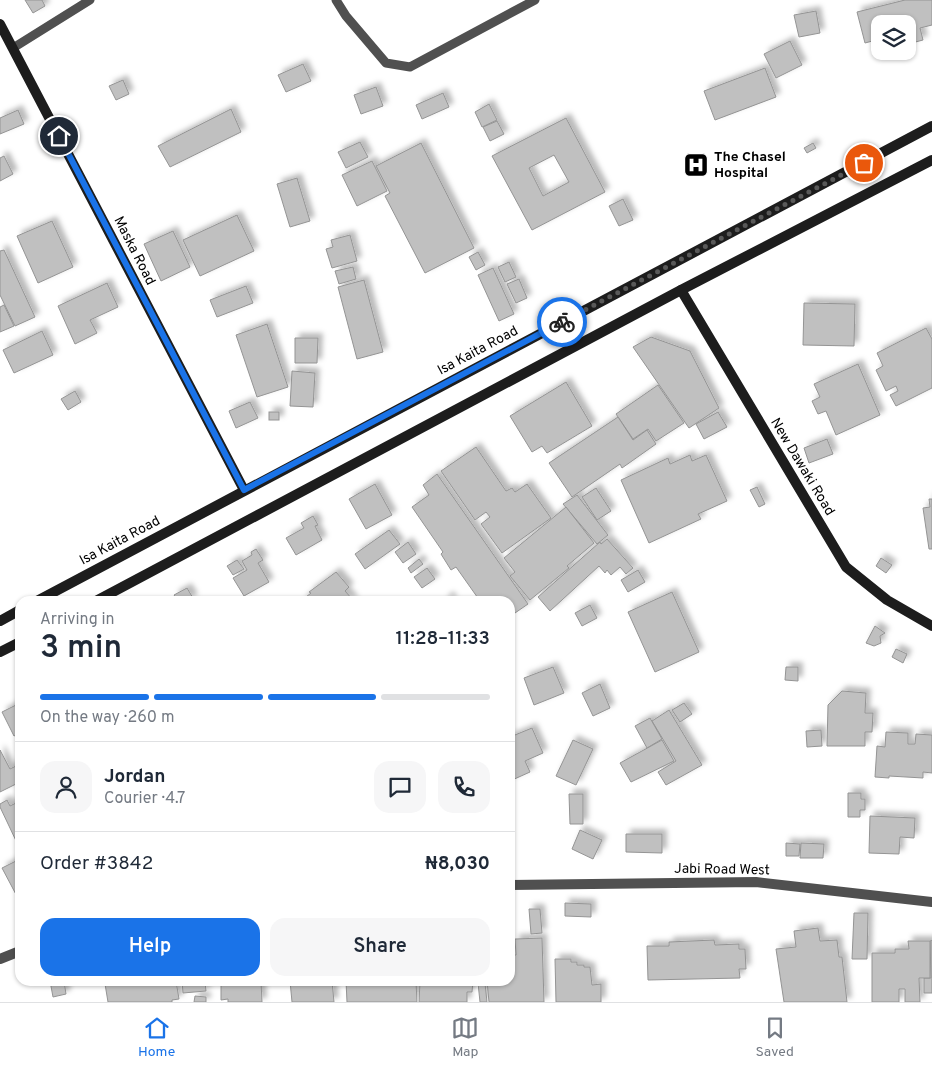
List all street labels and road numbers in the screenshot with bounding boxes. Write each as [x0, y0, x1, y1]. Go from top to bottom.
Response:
street label: Maska Road [109, 214, 159, 288]
street label: Isa Kaita Road [435, 323, 521, 379]
street label: New Dawaki Road [766, 415, 838, 519]
street label: Isa Kaita Road [77, 513, 163, 569]
street label: Jabi Road West [674, 861, 770, 879]

